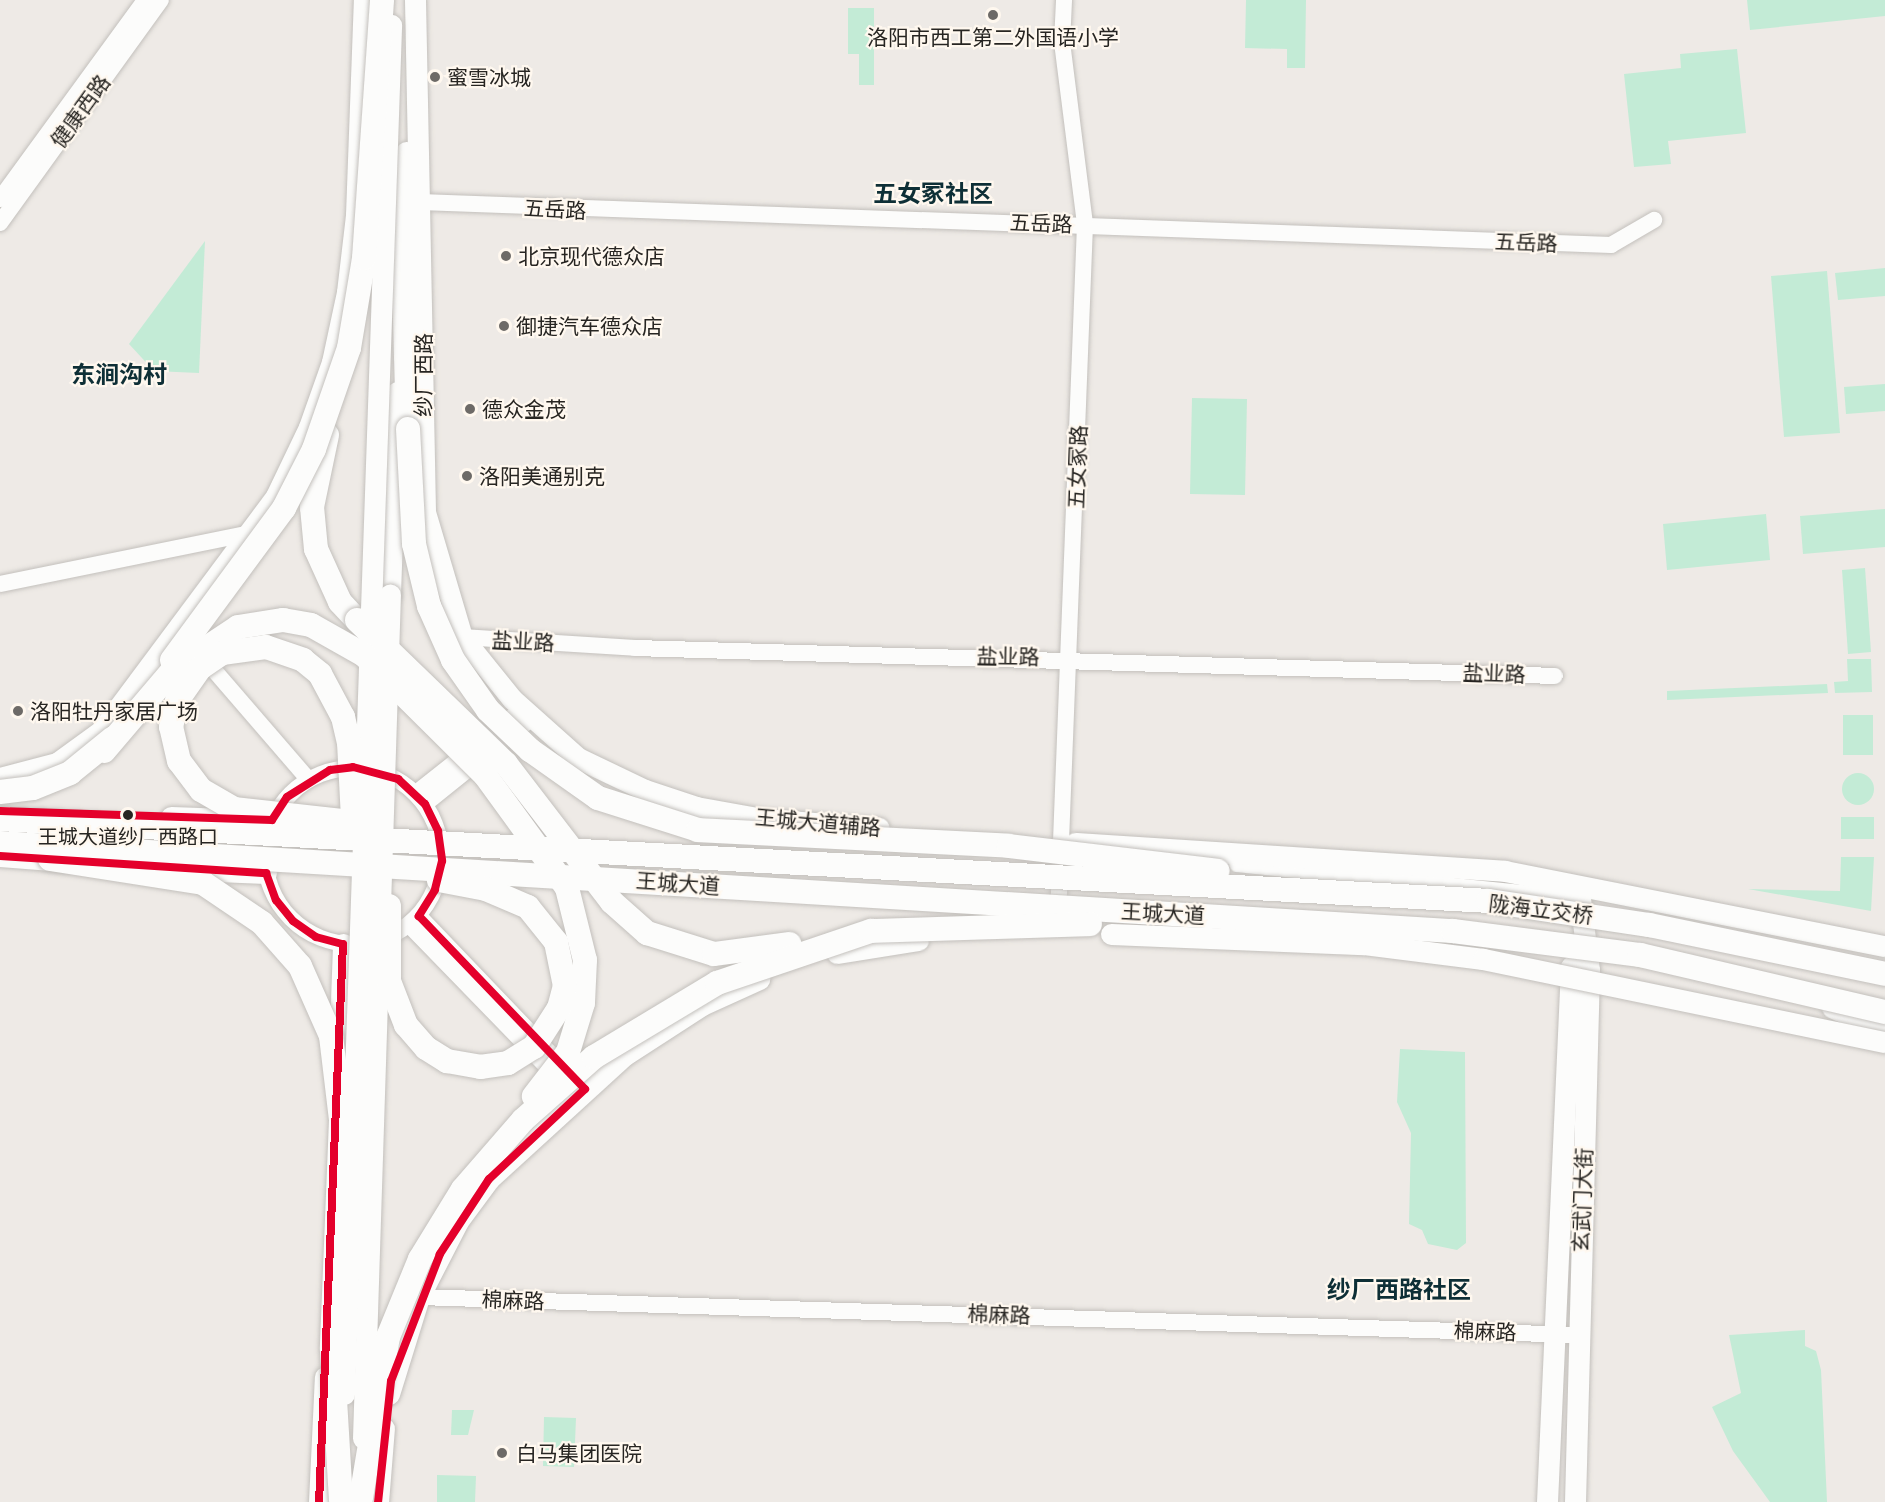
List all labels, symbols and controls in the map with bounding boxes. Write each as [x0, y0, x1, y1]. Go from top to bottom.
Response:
marker: 洛阳市西工第二外国语小学 [986, 8, 1000, 22]
place label: 洛阳市西工第二外国语小学 [867, 24, 1119, 50]
place label: 蜜雪冰城 [447, 64, 531, 90]
street label: 健康西路 [45, 70, 115, 152]
marker: 蜜雪冰城 [428, 70, 442, 84]
district label: 五女冢社区 [873, 179, 993, 207]
street label: 五岳路 [523, 195, 587, 223]
street label: 五岳路 [1009, 209, 1073, 237]
street label: 五岳路 [1494, 228, 1558, 256]
place label: 北京现代德众店 [518, 243, 665, 269]
marker: 北京现代德众店 [499, 249, 513, 263]
place label: 御捷汽车德众店 [516, 313, 663, 339]
marker: 御捷汽车德众店 [497, 319, 511, 333]
street label: 纱厂西路 [410, 333, 436, 417]
district label: 东涧沟村 [71, 360, 167, 388]
place label: 德众金茂 [482, 396, 566, 422]
marker: 德众金茂 [463, 402, 477, 416]
street label: 五女冢路 [1063, 425, 1091, 509]
place label: 洛阳美通别克 [479, 463, 605, 489]
marker: 洛阳美通别克 [460, 469, 474, 483]
street label: 盐业路 [491, 627, 555, 655]
street label: 盐业路 [976, 643, 1040, 669]
street label: 盐业路 [1462, 659, 1526, 687]
place label: 洛阳牡丹家居广场 [30, 698, 198, 724]
marker: 洛阳牡丹家居广场 [11, 704, 25, 718]
street label: 王城大道辅路 [754, 804, 882, 840]
marker: 王城大道纱厂西路口 [122, 809, 134, 821]
place label: 王城大道纱厂西路口 [38, 824, 218, 848]
street label: 王城大道 [635, 868, 721, 898]
street label: 陇海立交桥 [1487, 890, 1595, 928]
street label: 王城大道 [1120, 898, 1206, 928]
street label: 玄武门大街 [1568, 1147, 1596, 1253]
district label: 纱厂西路社区 [1327, 1275, 1471, 1303]
street label: 棉麻路 [481, 1286, 545, 1314]
street label: 棉麻路 [967, 1300, 1031, 1328]
street label: 棉麻路 [1453, 1317, 1517, 1345]
place label: 白马集团医院 [516, 1440, 642, 1466]
marker: 白马集团医院 [493, 1444, 511, 1462]

